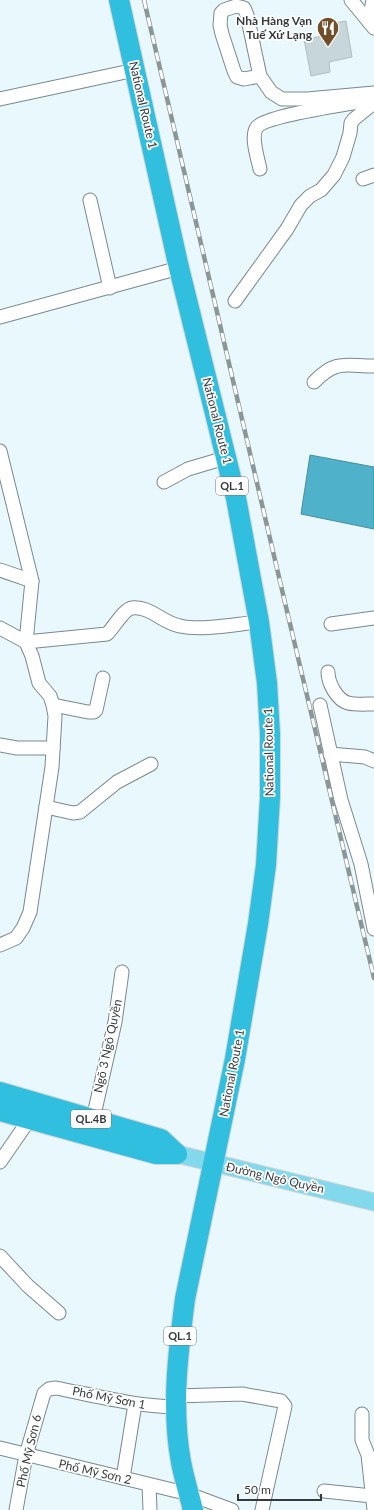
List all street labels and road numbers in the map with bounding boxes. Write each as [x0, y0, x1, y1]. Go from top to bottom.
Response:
street label: National Route 1 [126, 60, 161, 150]
street label: National Route 1 [199, 376, 236, 466]
road number: QL.1 [216, 477, 248, 495]
street label: National Route 1 [260, 707, 277, 797]
street label: Ngõ 3 Ngô Quyền [90, 998, 125, 1094]
street label: National Route 1 [216, 1028, 247, 1118]
road number: QL.4B [71, 1110, 111, 1128]
street label: Đường Ngô Quyền [225, 1159, 326, 1196]
road number: QL.1 [164, 1327, 196, 1345]
street label: Phố Mỹ Sơn 1 [71, 1383, 147, 1412]
street label: Phố Mỹ Sơn 6 [13, 1413, 44, 1489]
street label: Phố Mỹ Sơn 2 [57, 1456, 133, 1487]

